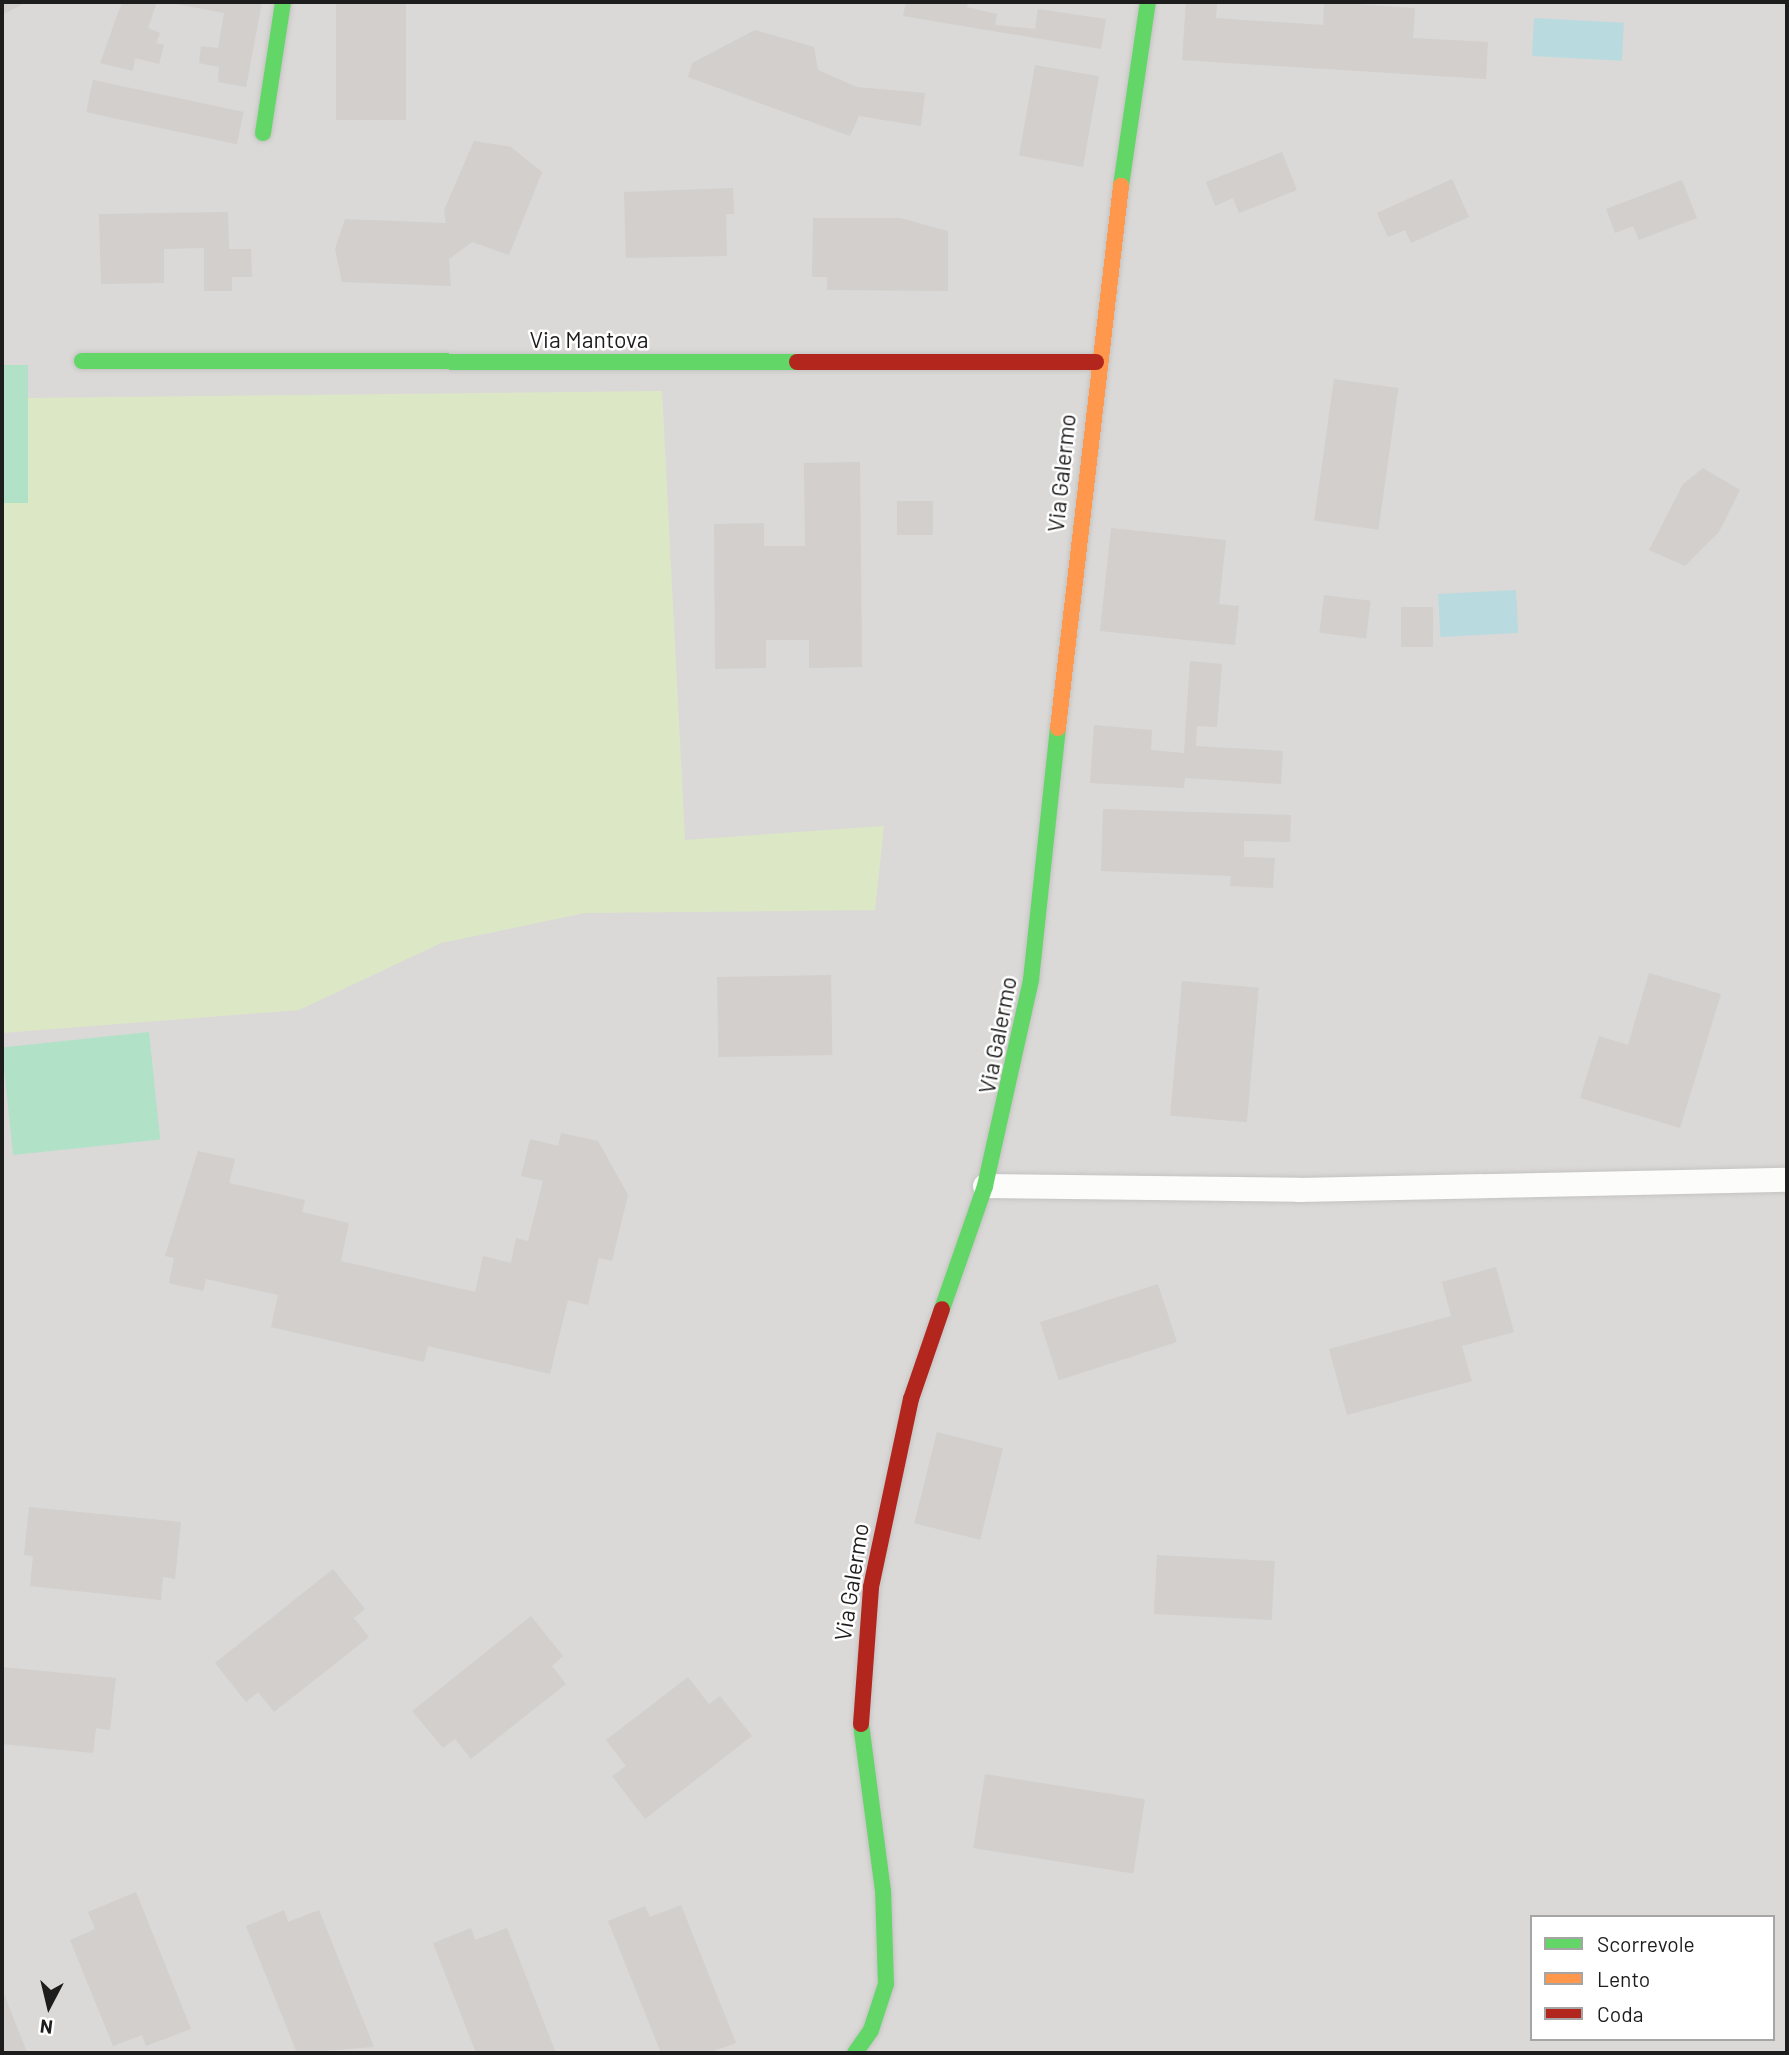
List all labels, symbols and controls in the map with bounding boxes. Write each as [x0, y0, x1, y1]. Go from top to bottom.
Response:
street label: Via Mantova [530, 325, 648, 353]
street label: Via Galermo [1041, 412, 1081, 534]
street label: Via Galermo [972, 974, 1022, 1096]
street label: Via Galermo [828, 1521, 874, 1643]
legend [1530, 1915, 1775, 2041]
text: Scorrevole [1597, 1931, 1695, 1956]
text: Lento [1597, 1966, 1650, 1991]
north arrow [14, 1971, 84, 2041]
text: Coda [1597, 2001, 1643, 2026]
text: N [39, 2015, 54, 2040]

